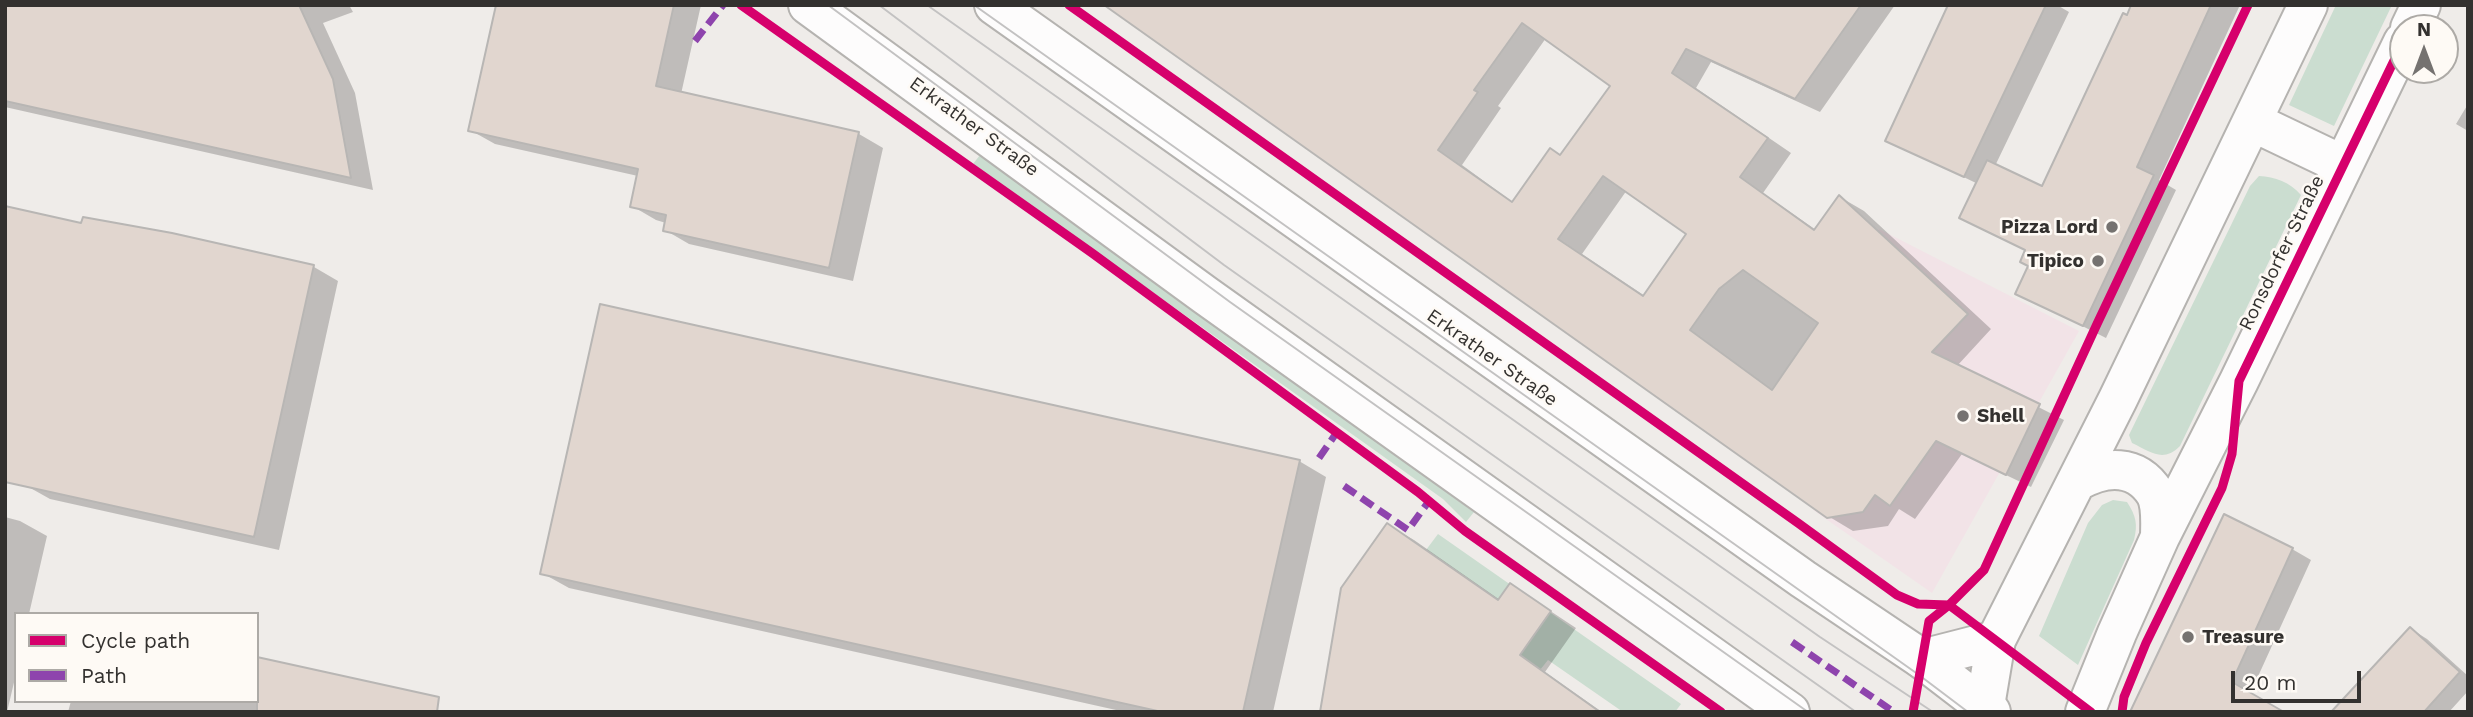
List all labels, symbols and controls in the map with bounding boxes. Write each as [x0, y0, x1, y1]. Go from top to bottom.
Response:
north arrow [2389, 14, 2459, 84]
text: N [2417, 18, 2431, 41]
street label: Erkrather Straße [905, 72, 1043, 182]
street label: Ronsdorfer Straße [2234, 172, 2330, 334]
place label: Pizza Lord [2001, 216, 2098, 238]
marker: Pizza Lord [2104, 219, 2120, 235]
place label: Tipico [2027, 250, 2084, 272]
marker: Tipico [2090, 253, 2106, 269]
street label: Erkrather Straße [1422, 304, 1562, 412]
place label: Shell [1977, 405, 2024, 427]
marker: Shell [1955, 408, 1971, 424]
legend [14, 612, 259, 703]
place label: Treasure [2202, 626, 2284, 648]
text: Cycle path [81, 628, 190, 653]
marker: Treasure [2180, 629, 2196, 645]
scale bar [2235, 658, 2364, 702]
text: Path [81, 663, 127, 688]
text: 20 m [2244, 670, 2296, 695]

